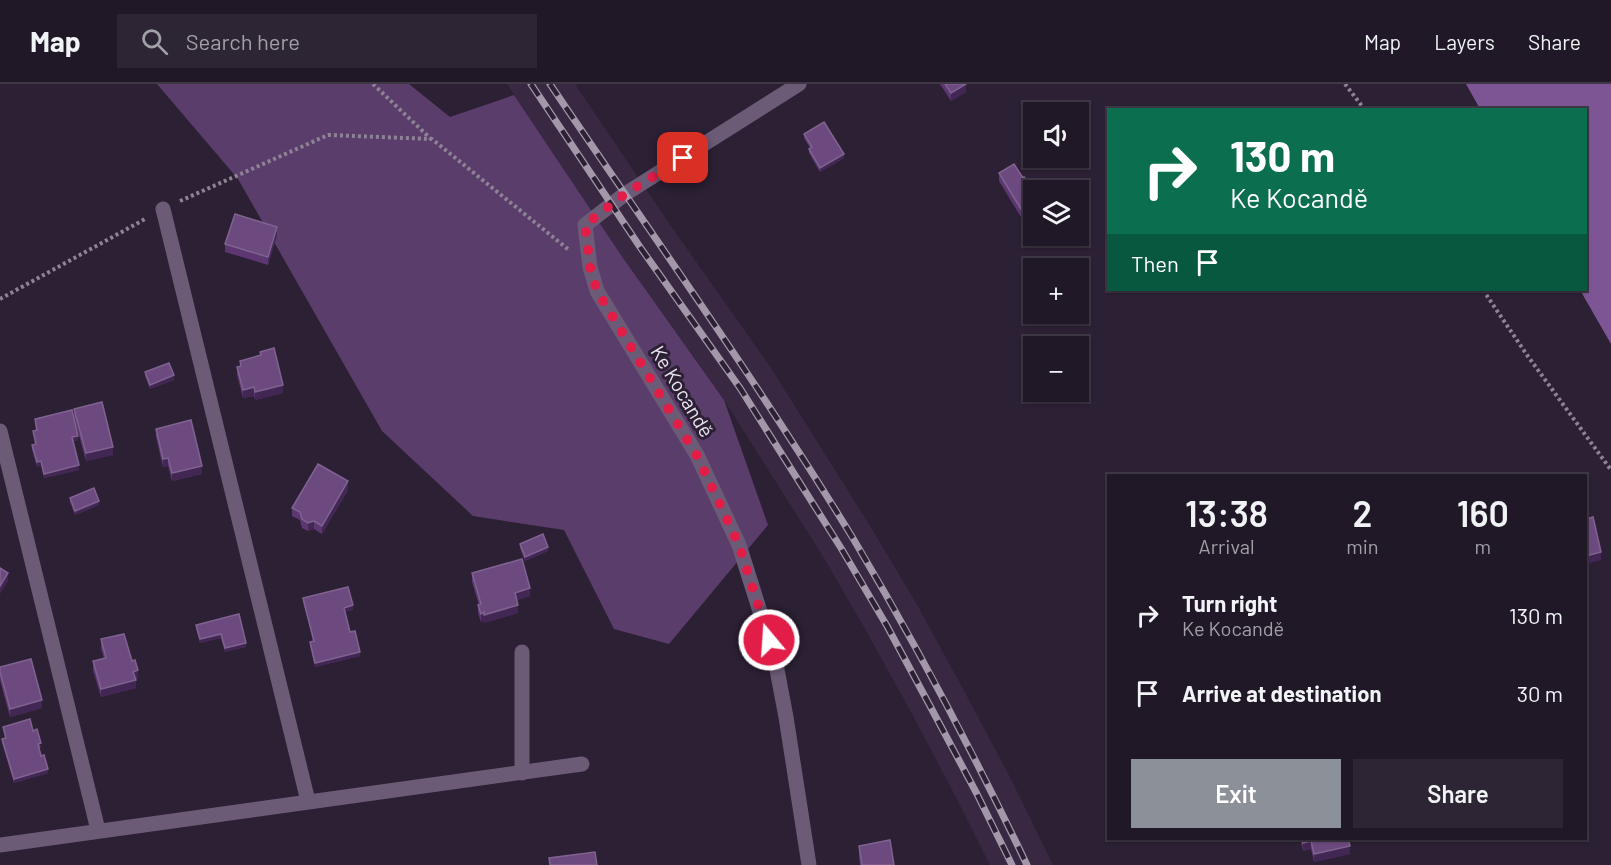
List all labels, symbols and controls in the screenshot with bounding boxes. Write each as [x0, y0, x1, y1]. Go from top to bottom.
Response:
search box [117, 14, 537, 68]
text: Map [30, 24, 81, 58]
icon: search [138, 25, 171, 58]
text: Search here [186, 28, 300, 54]
text: Map [1364, 29, 1401, 54]
text: Layers [1434, 29, 1495, 54]
text: Share [1528, 29, 1581, 54]
map controls [1023, 102, 1089, 402]
button: sound [1023, 102, 1089, 168]
text: 130 m [1230, 130, 1335, 180]
pin [657, 132, 708, 183]
icon: right [1131, 132, 1209, 210]
icon: arrive [666, 141, 699, 174]
button: layers [1023, 180, 1089, 246]
text: Ke Kocandě [1230, 181, 1368, 213]
icon: arrive [1191, 246, 1224, 279]
text: Then [1131, 250, 1179, 276]
button: + [1023, 258, 1089, 324]
button: − [1023, 336, 1089, 402]
street label: Ke Kocandě [646, 341, 720, 441]
text: 13:38 [1185, 491, 1268, 534]
text: 2 [1352, 491, 1372, 534]
text: 160 [1457, 491, 1509, 534]
text: Arrival [1199, 534, 1255, 558]
text: min [1346, 534, 1379, 558]
text: m [1475, 534, 1491, 558]
text: Turn right [1182, 590, 1277, 616]
icon: right [1131, 599, 1164, 632]
text: 130 m [1509, 602, 1563, 628]
position arrow [737, 608, 801, 672]
text: Ke Kocandě [1182, 616, 1284, 640]
icon: arrive [1131, 677, 1164, 710]
text: Arrive at destination [1182, 680, 1381, 706]
text: 30 m [1517, 680, 1563, 706]
button: Exit [1131, 759, 1341, 828]
button: Share [1353, 759, 1563, 828]

